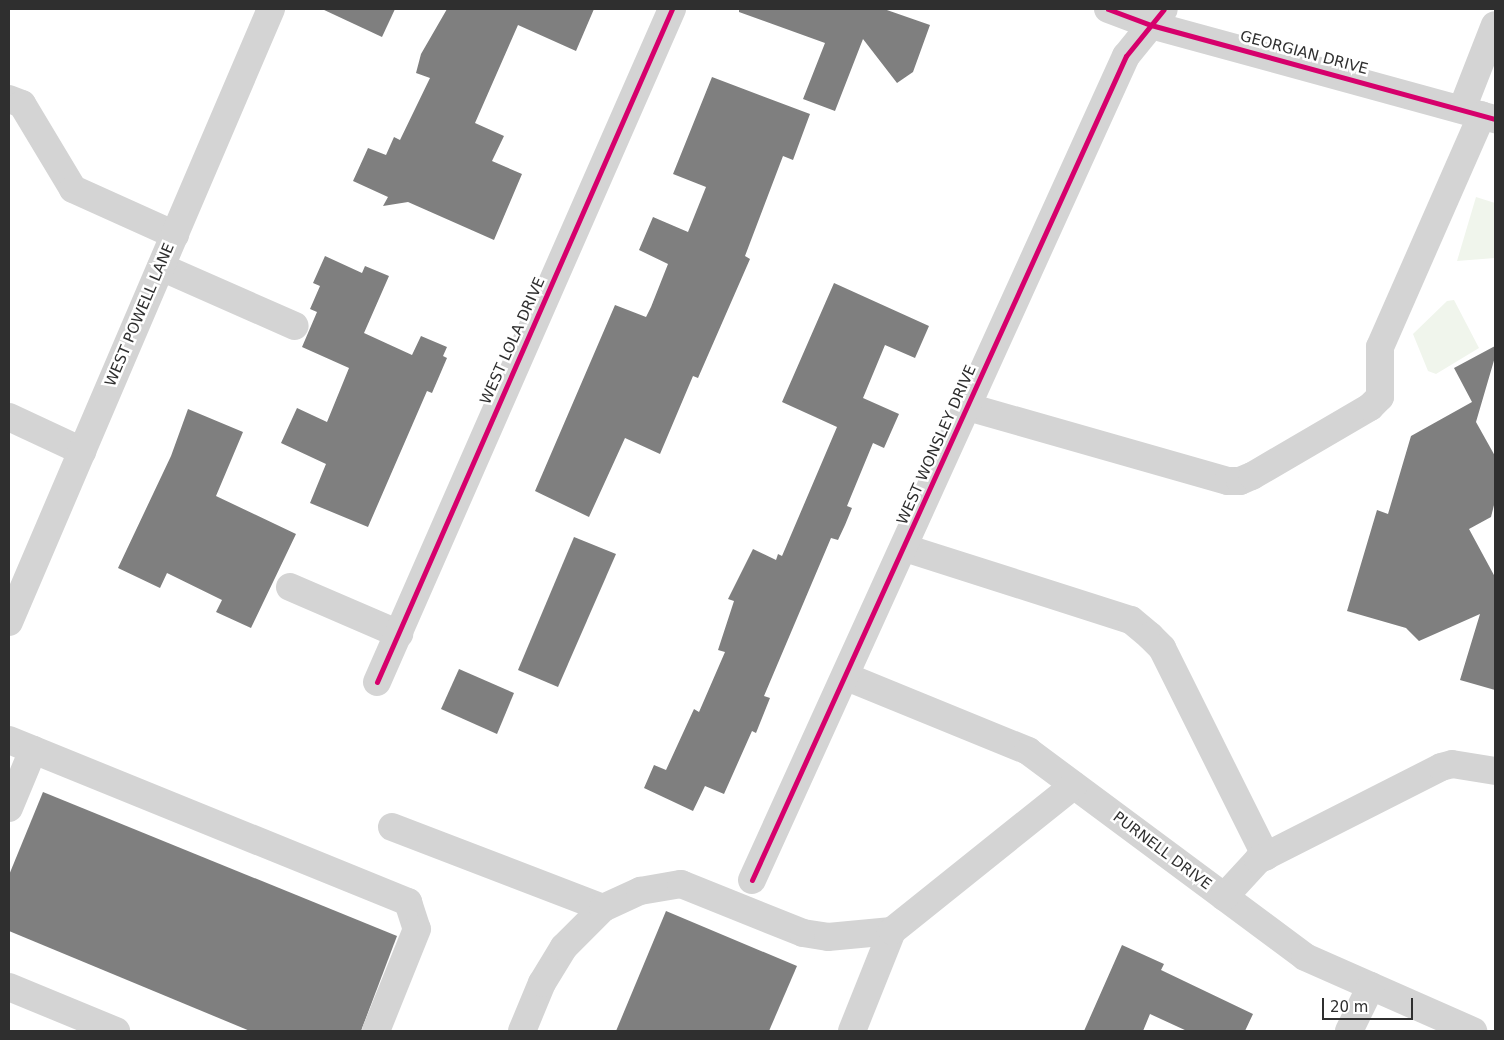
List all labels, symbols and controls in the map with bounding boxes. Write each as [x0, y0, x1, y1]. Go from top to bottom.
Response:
street label: GEORGIAN DRIVE [1238, 27, 1370, 79]
street label: WEST POWELL LANE [102, 241, 178, 389]
street label: WEST LOLA DRIVE [477, 275, 549, 407]
street label: WEST WONSLEY DRIVE [894, 362, 980, 528]
street label: PURNELL DRIVE [1109, 808, 1215, 894]
scale bar [1324, 988, 1415, 1020]
text: 20 m [1330, 998, 1368, 1016]

